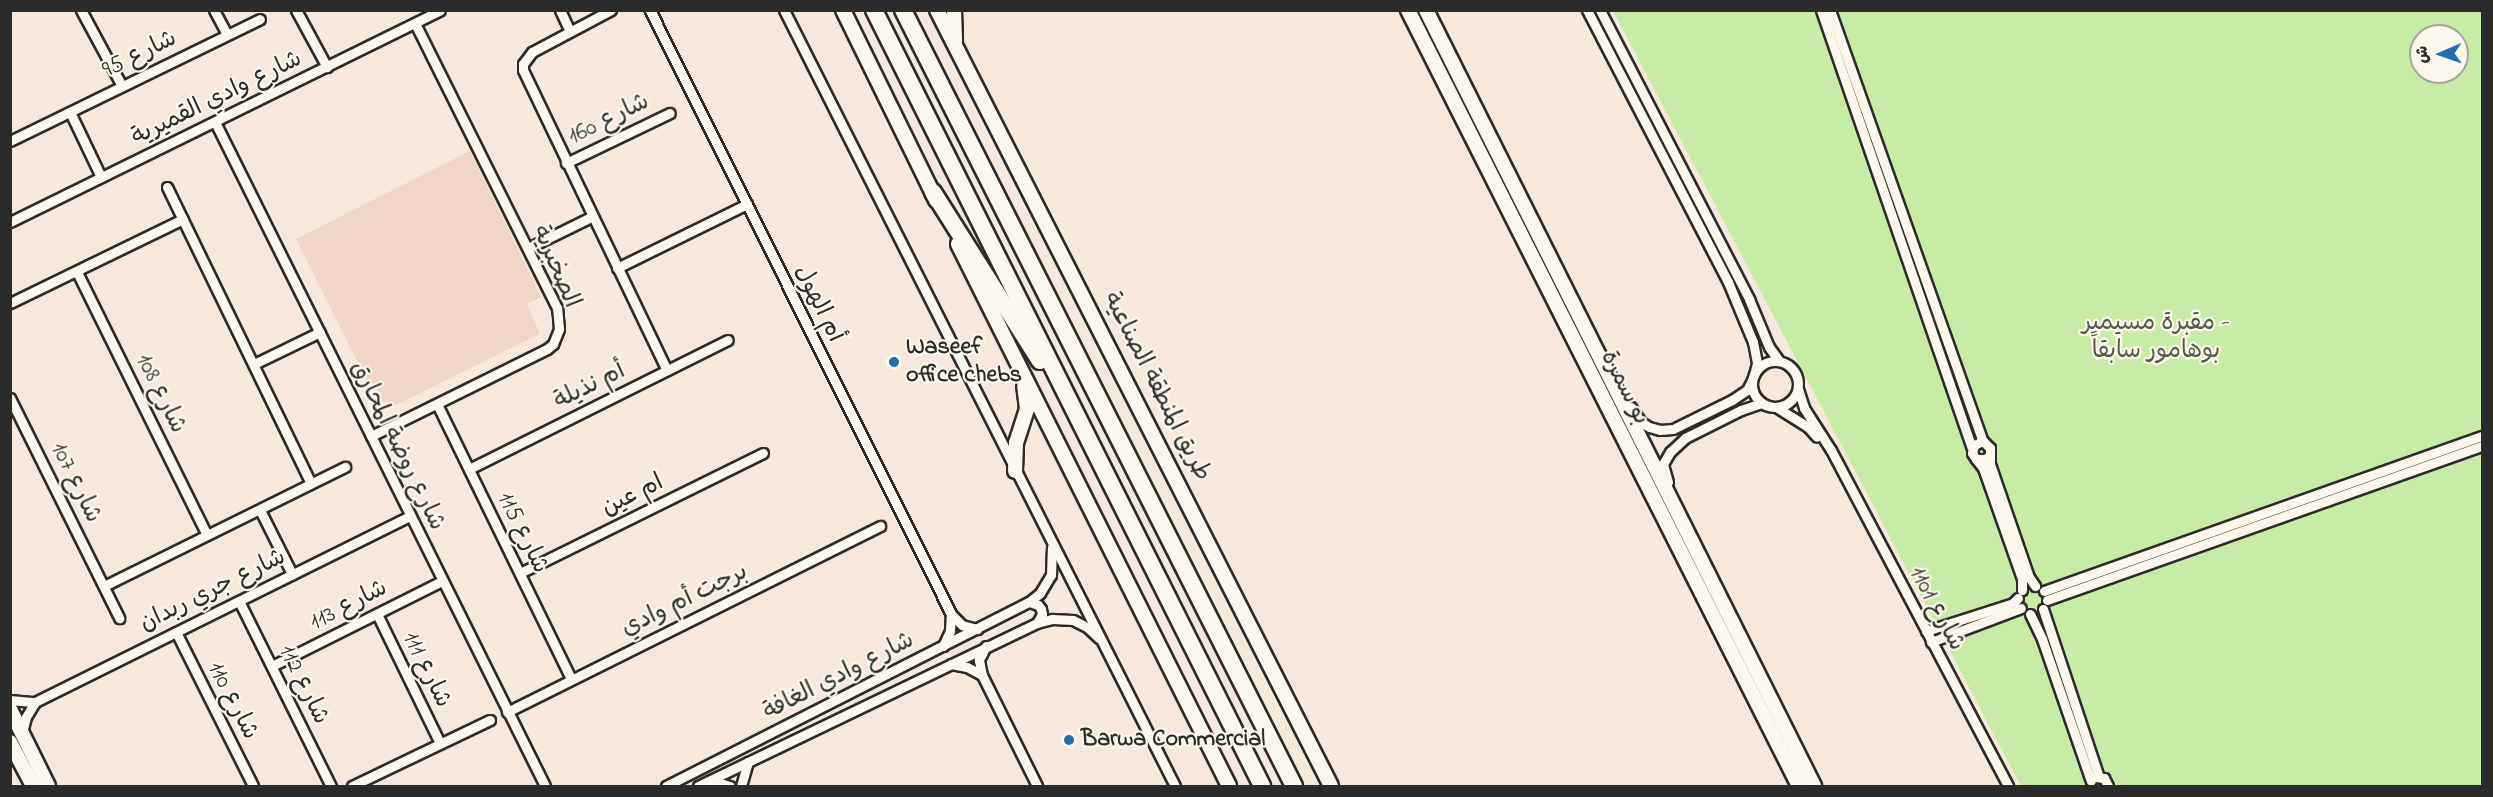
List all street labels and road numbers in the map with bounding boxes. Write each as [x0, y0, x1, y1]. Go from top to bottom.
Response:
street label: شارع 95 [98, 25, 182, 85]
street label: شارع وادي القميرية [127, 45, 307, 153]
street label: شارع 160 [564, 88, 654, 152]
street label: الصخبرية [525, 221, 585, 313]
street label: أم الهول [787, 261, 849, 347]
street label: طريق المنطقة الصناعية [1096, 288, 1216, 486]
street label: بو سمرة [1593, 346, 1655, 430]
street label: شارع 108 [128, 350, 192, 438]
street label: شارع روضة المحارق [344, 357, 450, 535]
street label: أم نذيلة [550, 357, 630, 417]
street label: شارع 107 [43, 438, 107, 528]
street label: ام عين [597, 469, 669, 523]
street label: شارع 115 [490, 488, 554, 578]
street label: شارع جري ربدان [135, 543, 291, 639]
street label: برجت أم وادي [617, 558, 753, 644]
street label: شارع 1101 [1902, 562, 1970, 656]
street label: شارع 113 [305, 574, 393, 638]
street label: شارع 111 [395, 627, 457, 713]
street label: شارع وادي الغافة [759, 627, 919, 727]
street label: شارع 112 [271, 640, 335, 730]
street label: شارع 110 [200, 657, 264, 745]

